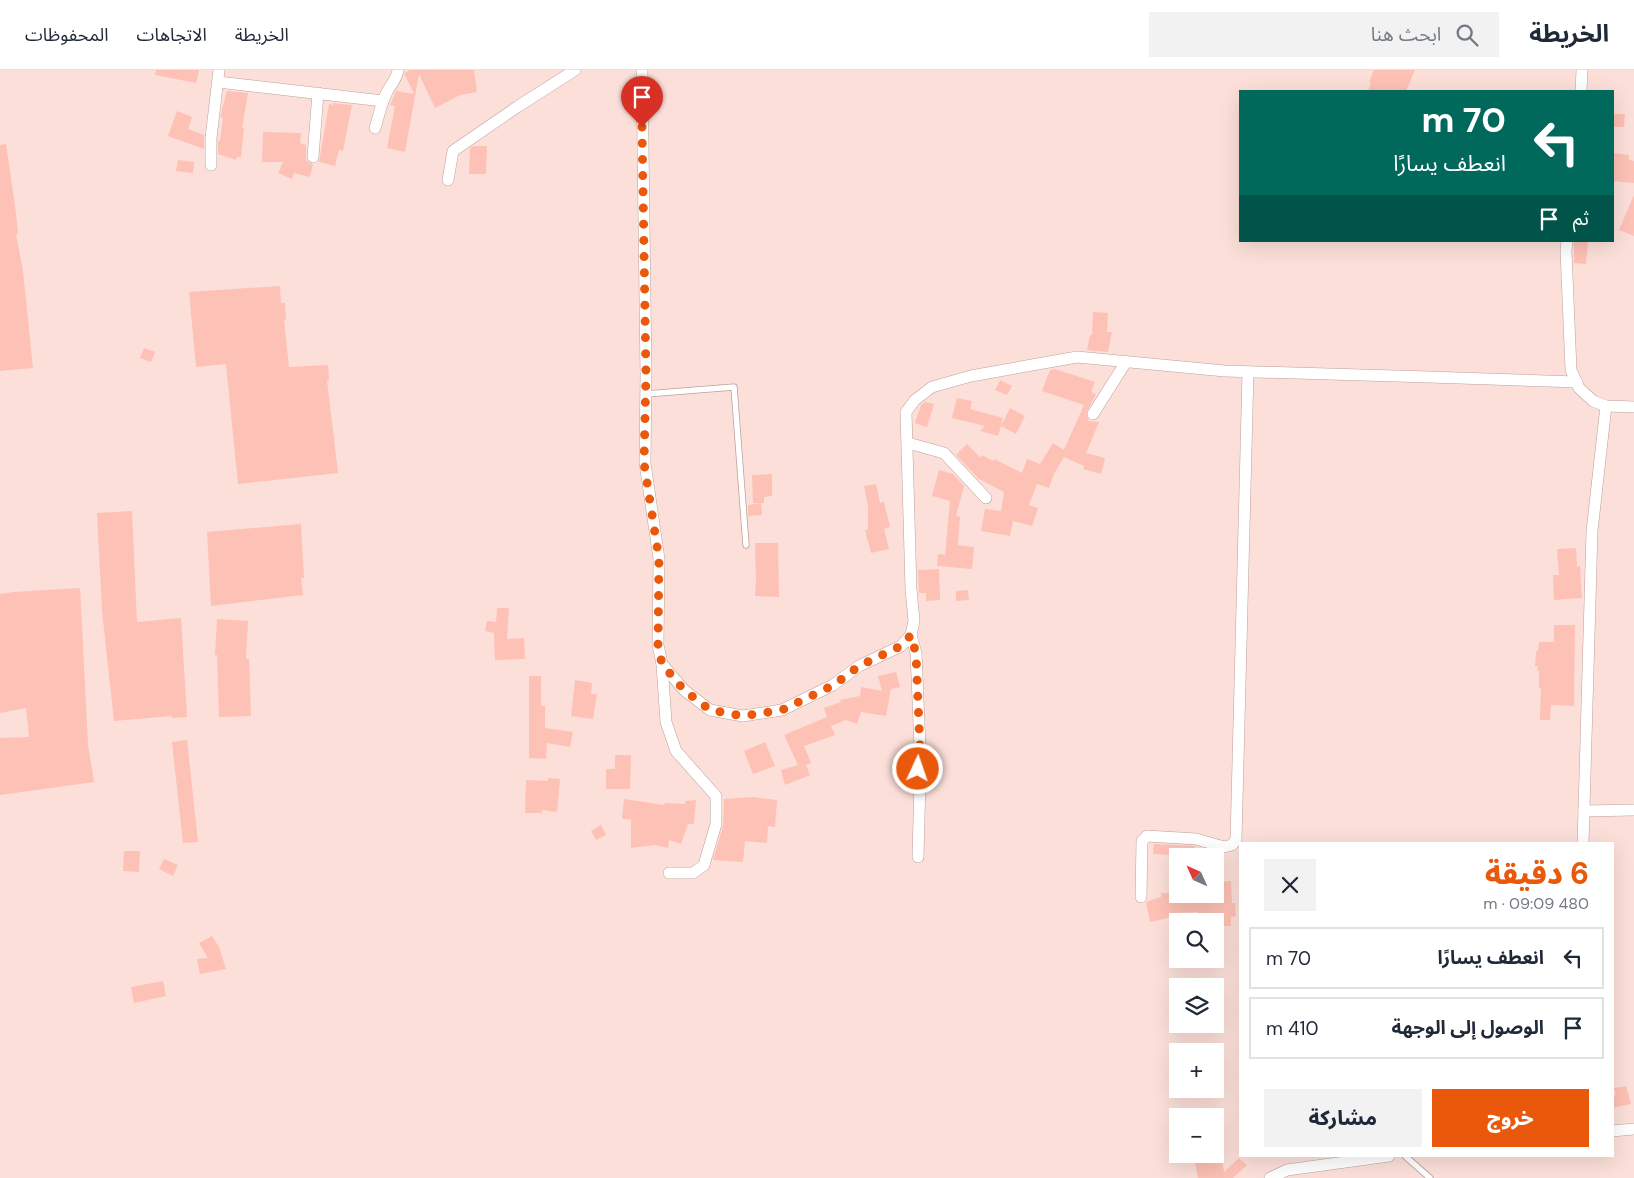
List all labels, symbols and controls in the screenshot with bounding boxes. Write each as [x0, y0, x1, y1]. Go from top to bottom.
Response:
search box [1149, 12, 1499, 57]
text: الخريطة [1529, 18, 1609, 49]
icon: search [1453, 21, 1481, 49]
text: ابحث هنا [1371, 22, 1441, 47]
text: المحفوظات [25, 23, 109, 47]
text: الاتجاهات [137, 23, 207, 47]
text: الخريطة [235, 23, 289, 47]
pin [621, 76, 663, 127]
icon: arrive [628, 83, 656, 111]
text: 70 m [1422, 97, 1506, 143]
icon: left [1524, 110, 1589, 175]
text: انعطف يسارًا [1393, 149, 1506, 178]
icon: arrive [1535, 205, 1563, 233]
text: ثم [1573, 206, 1589, 231]
position arrow [891, 742, 943, 794]
north arrow [1169, 848, 1224, 902]
map controls [1169, 848, 1224, 1163]
text: 6 دقيقة [1485, 854, 1589, 893]
button: close [1264, 859, 1316, 911]
text: 480 m · 09:09 [1483, 893, 1589, 914]
button: search [1169, 913, 1224, 968]
icon: left [1559, 944, 1587, 972]
text: انعطف يسارًا [1437, 945, 1544, 970]
text: 70 m [1266, 946, 1311, 971]
button: layers [1169, 978, 1224, 1033]
icon: arrive [1559, 1014, 1587, 1042]
text: الوصول إلى الوجهة [1392, 1015, 1544, 1040]
text: 410 m [1266, 1016, 1318, 1041]
button: + [1169, 1043, 1224, 1098]
button: مشاركة [1264, 1089, 1422, 1147]
button: خروج [1432, 1089, 1589, 1147]
button: − [1169, 1108, 1224, 1163]

